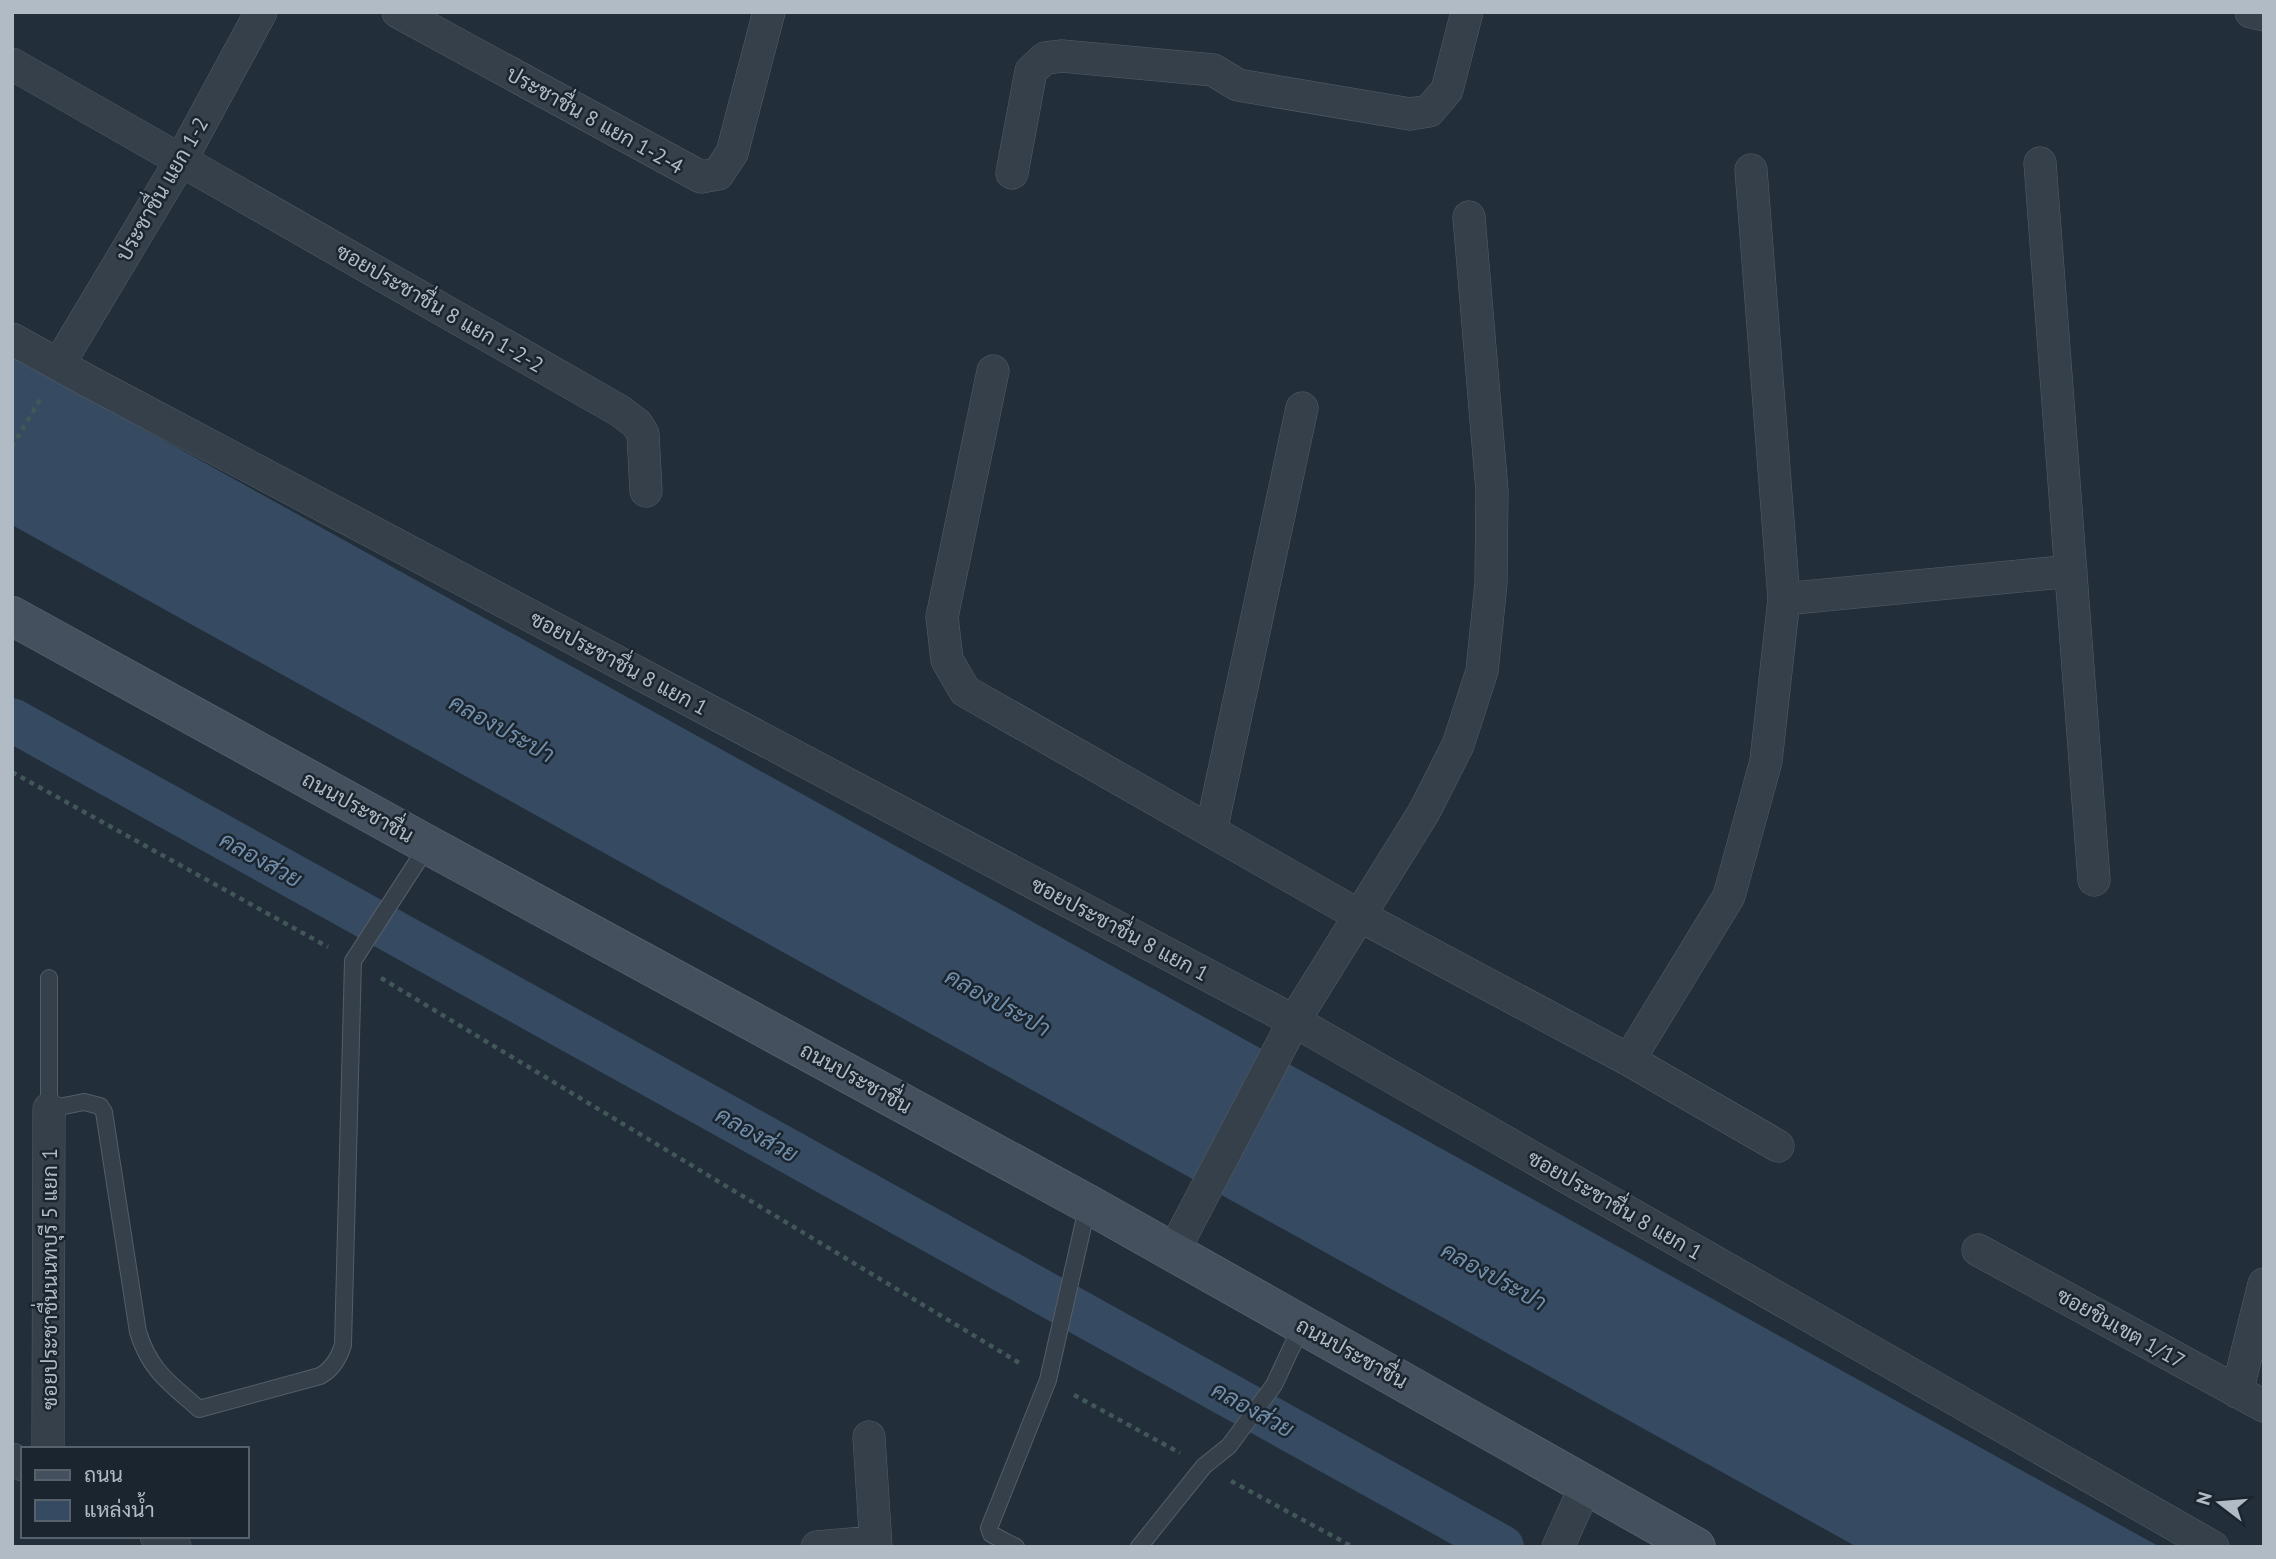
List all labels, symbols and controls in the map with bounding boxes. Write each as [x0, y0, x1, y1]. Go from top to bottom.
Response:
street label: ประชาชื่น 8 แยก 1-2-4 [502, 55, 691, 180]
street label: ประชาชื่น แยก 1-2 [105, 109, 214, 266]
street label: ซอยประชาชื่น 8 แยก 1-2-2 [331, 232, 552, 379]
street label: ซอยประชาชื่น 8 แยก 1 [526, 599, 715, 721]
water label: คลองประปา [444, 687, 560, 769]
street label: ถนนประชาชื่น [298, 760, 421, 849]
water label: คลองส่วย [215, 825, 307, 893]
street label: ซอยประชาชื่น 8 แยก 1 [1027, 865, 1216, 987]
water label: คลองประปา [940, 961, 1056, 1043]
street label: ถนนประชาชื่น [796, 1031, 919, 1120]
water label: คลองส่วย [711, 1100, 803, 1168]
street label: ซอยประชาชื่น 8 แยก 1 [1523, 1139, 1710, 1266]
street label: ซอยประชาชื่นนนทบุรี 5 แยก 1 [30, 1148, 64, 1410]
water label: คลองประปา [1436, 1235, 1552, 1317]
street label: ซอยชินเขต 1/17 [2052, 1282, 2190, 1374]
street label: ถนนประชาชื่น [1292, 1306, 1415, 1395]
water label: คลองส่วย [1207, 1375, 1299, 1443]
legend [21, 1447, 248, 1538]
text: ถนน [84, 1461, 123, 1488]
north arrow [2185, 1468, 2255, 1538]
text: N [2190, 1489, 2217, 1508]
text: แหล่งน้ำ [84, 1492, 155, 1523]

